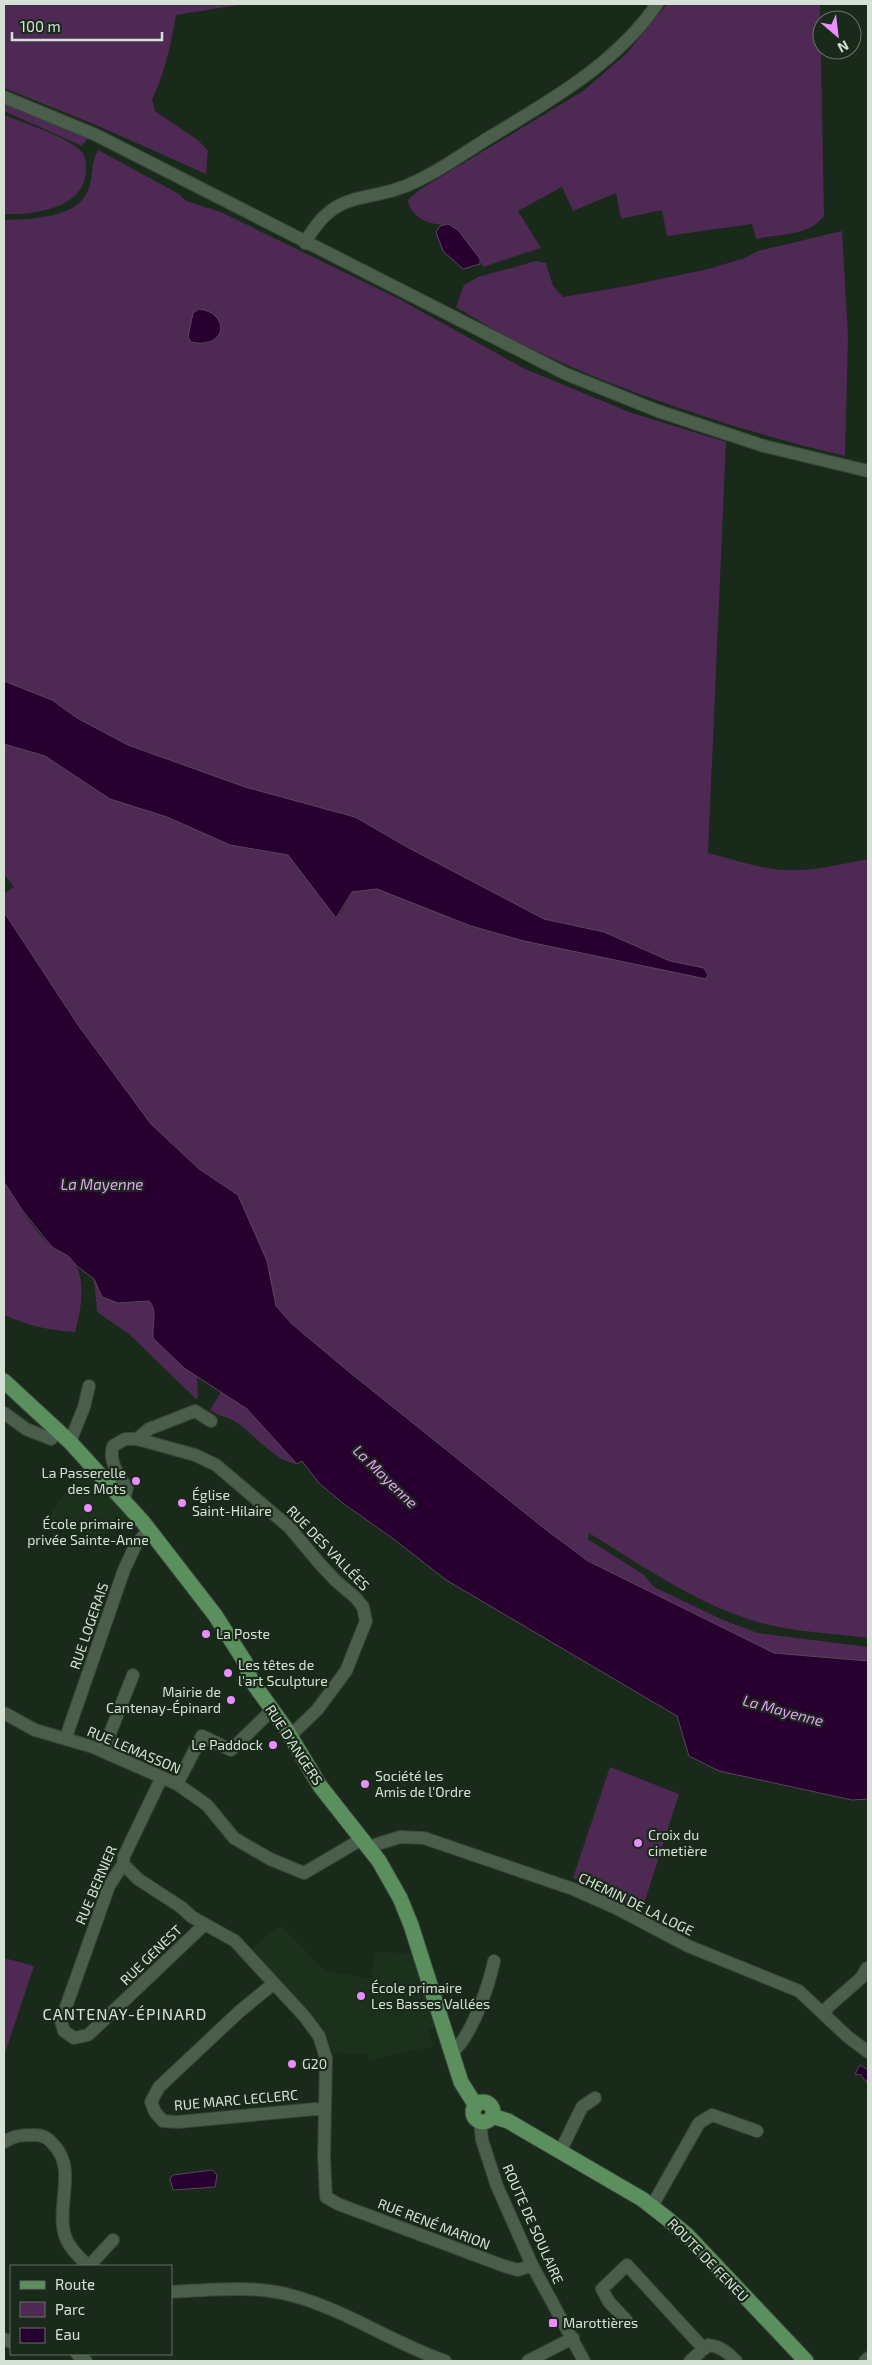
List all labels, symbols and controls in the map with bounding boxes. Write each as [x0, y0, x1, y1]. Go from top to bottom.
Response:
scale bar [12, 10, 162, 42]
north arrow [812, 10, 862, 60]
text: 100 m [20, 17, 61, 35]
text: N [835, 37, 852, 57]
water label: La Mayenne [61, 1175, 143, 1194]
water label: La Mayenne [349, 1441, 422, 1512]
place label: La Passerelle des Mots [42, 1464, 126, 1497]
marker: La Passerelle des Mots [130, 1475, 142, 1487]
place label: Église Saint-Hilaire [192, 1486, 272, 1519]
marker: Église Saint-Hilaire [176, 1497, 188, 1509]
marker: École primaire privée Sainte-Anne [82, 1502, 94, 1514]
street label: RUE DES VALLÉES [284, 1502, 373, 1594]
place label: École primaire privée Sainte-Anne [27, 1515, 149, 1548]
street label: RUE LOGERAIS [66, 1580, 111, 1672]
place label: La Poste [216, 1625, 270, 1642]
marker: La Poste [200, 1628, 212, 1640]
place label: Les têtes de l'art Sculpture [238, 1656, 328, 1689]
marker: Les têtes de l'art Sculpture [222, 1667, 234, 1679]
place label: Mairie de Cantenay-Épinard [106, 1683, 221, 1716]
water label: La Mayenne [741, 1691, 826, 1730]
marker: Mairie de Cantenay-Épinard [225, 1694, 237, 1706]
street label: RUE D'ANGERS [262, 1701, 327, 1788]
street label: RUE LEMASSON [85, 1722, 183, 1777]
place label: Le Paddock [191, 1736, 263, 1753]
marker: Le Paddock [267, 1739, 279, 1751]
place label: Société les Amis de l'Ordre [375, 1767, 471, 1800]
marker: Société les Amis de l'Ordre [359, 1778, 371, 1790]
place label: Croix du cimetière [648, 1826, 707, 1859]
marker: Croix du cimetière [632, 1837, 644, 1849]
street label: RUE BERNIER [71, 1842, 120, 1927]
street label: CHEMIN DE LA LOGE [576, 1868, 697, 1939]
street label: RUE GENEST [116, 1921, 185, 1988]
place label: École primaire Les Basses Vallées [371, 1979, 490, 2012]
marker: École primaire Les Basses Vallées [355, 1990, 367, 2002]
district label: CANTENAY-ÉPINARD [43, 2004, 207, 2023]
place label: G20 [302, 2055, 327, 2072]
marker: G20 [286, 2058, 298, 2070]
street label: RUE MARC LECLERC [173, 2086, 299, 2113]
street label: ROUTE DE SOULAIRE [499, 2161, 568, 2286]
street label: RUE RENÉ MARION [376, 2194, 493, 2253]
street label: ROUTE DE FENEU [664, 2215, 752, 2305]
legend [10, 2265, 172, 2355]
text: Route [55, 2275, 95, 2293]
text: Parc [55, 2300, 85, 2318]
place label: Marottières [563, 2314, 638, 2331]
marker: Marottières [547, 2317, 559, 2329]
text: Eau [55, 2325, 80, 2343]

